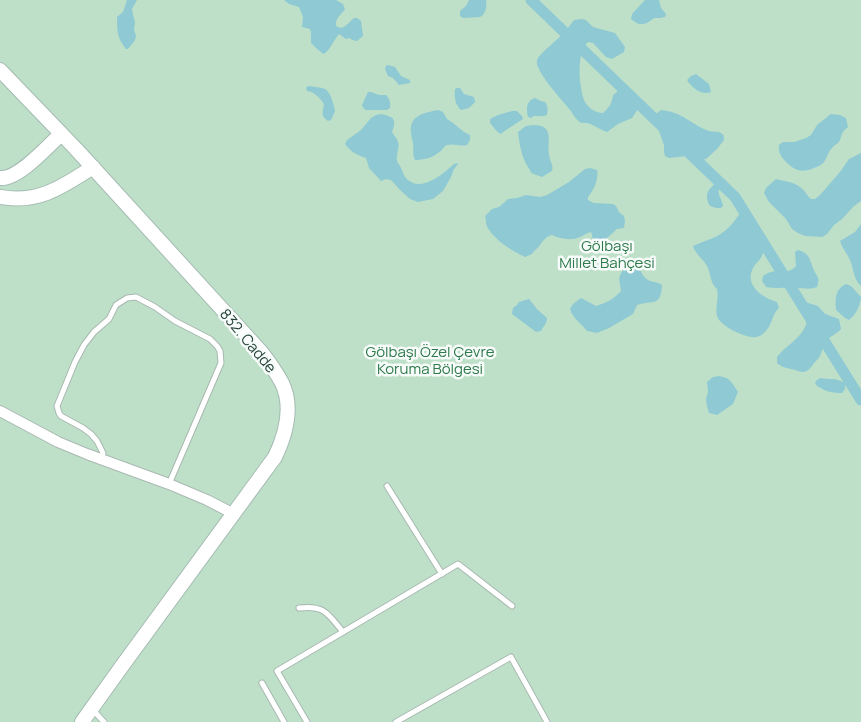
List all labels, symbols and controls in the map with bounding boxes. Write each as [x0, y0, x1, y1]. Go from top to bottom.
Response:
park label: Gölbaşı Millet Bahçesi [559, 235, 655, 273]
street label: 832. Cadde [215, 304, 282, 377]
park label: Gölbaşı Özel Çevre Koruma Bölgesi [366, 341, 495, 379]

